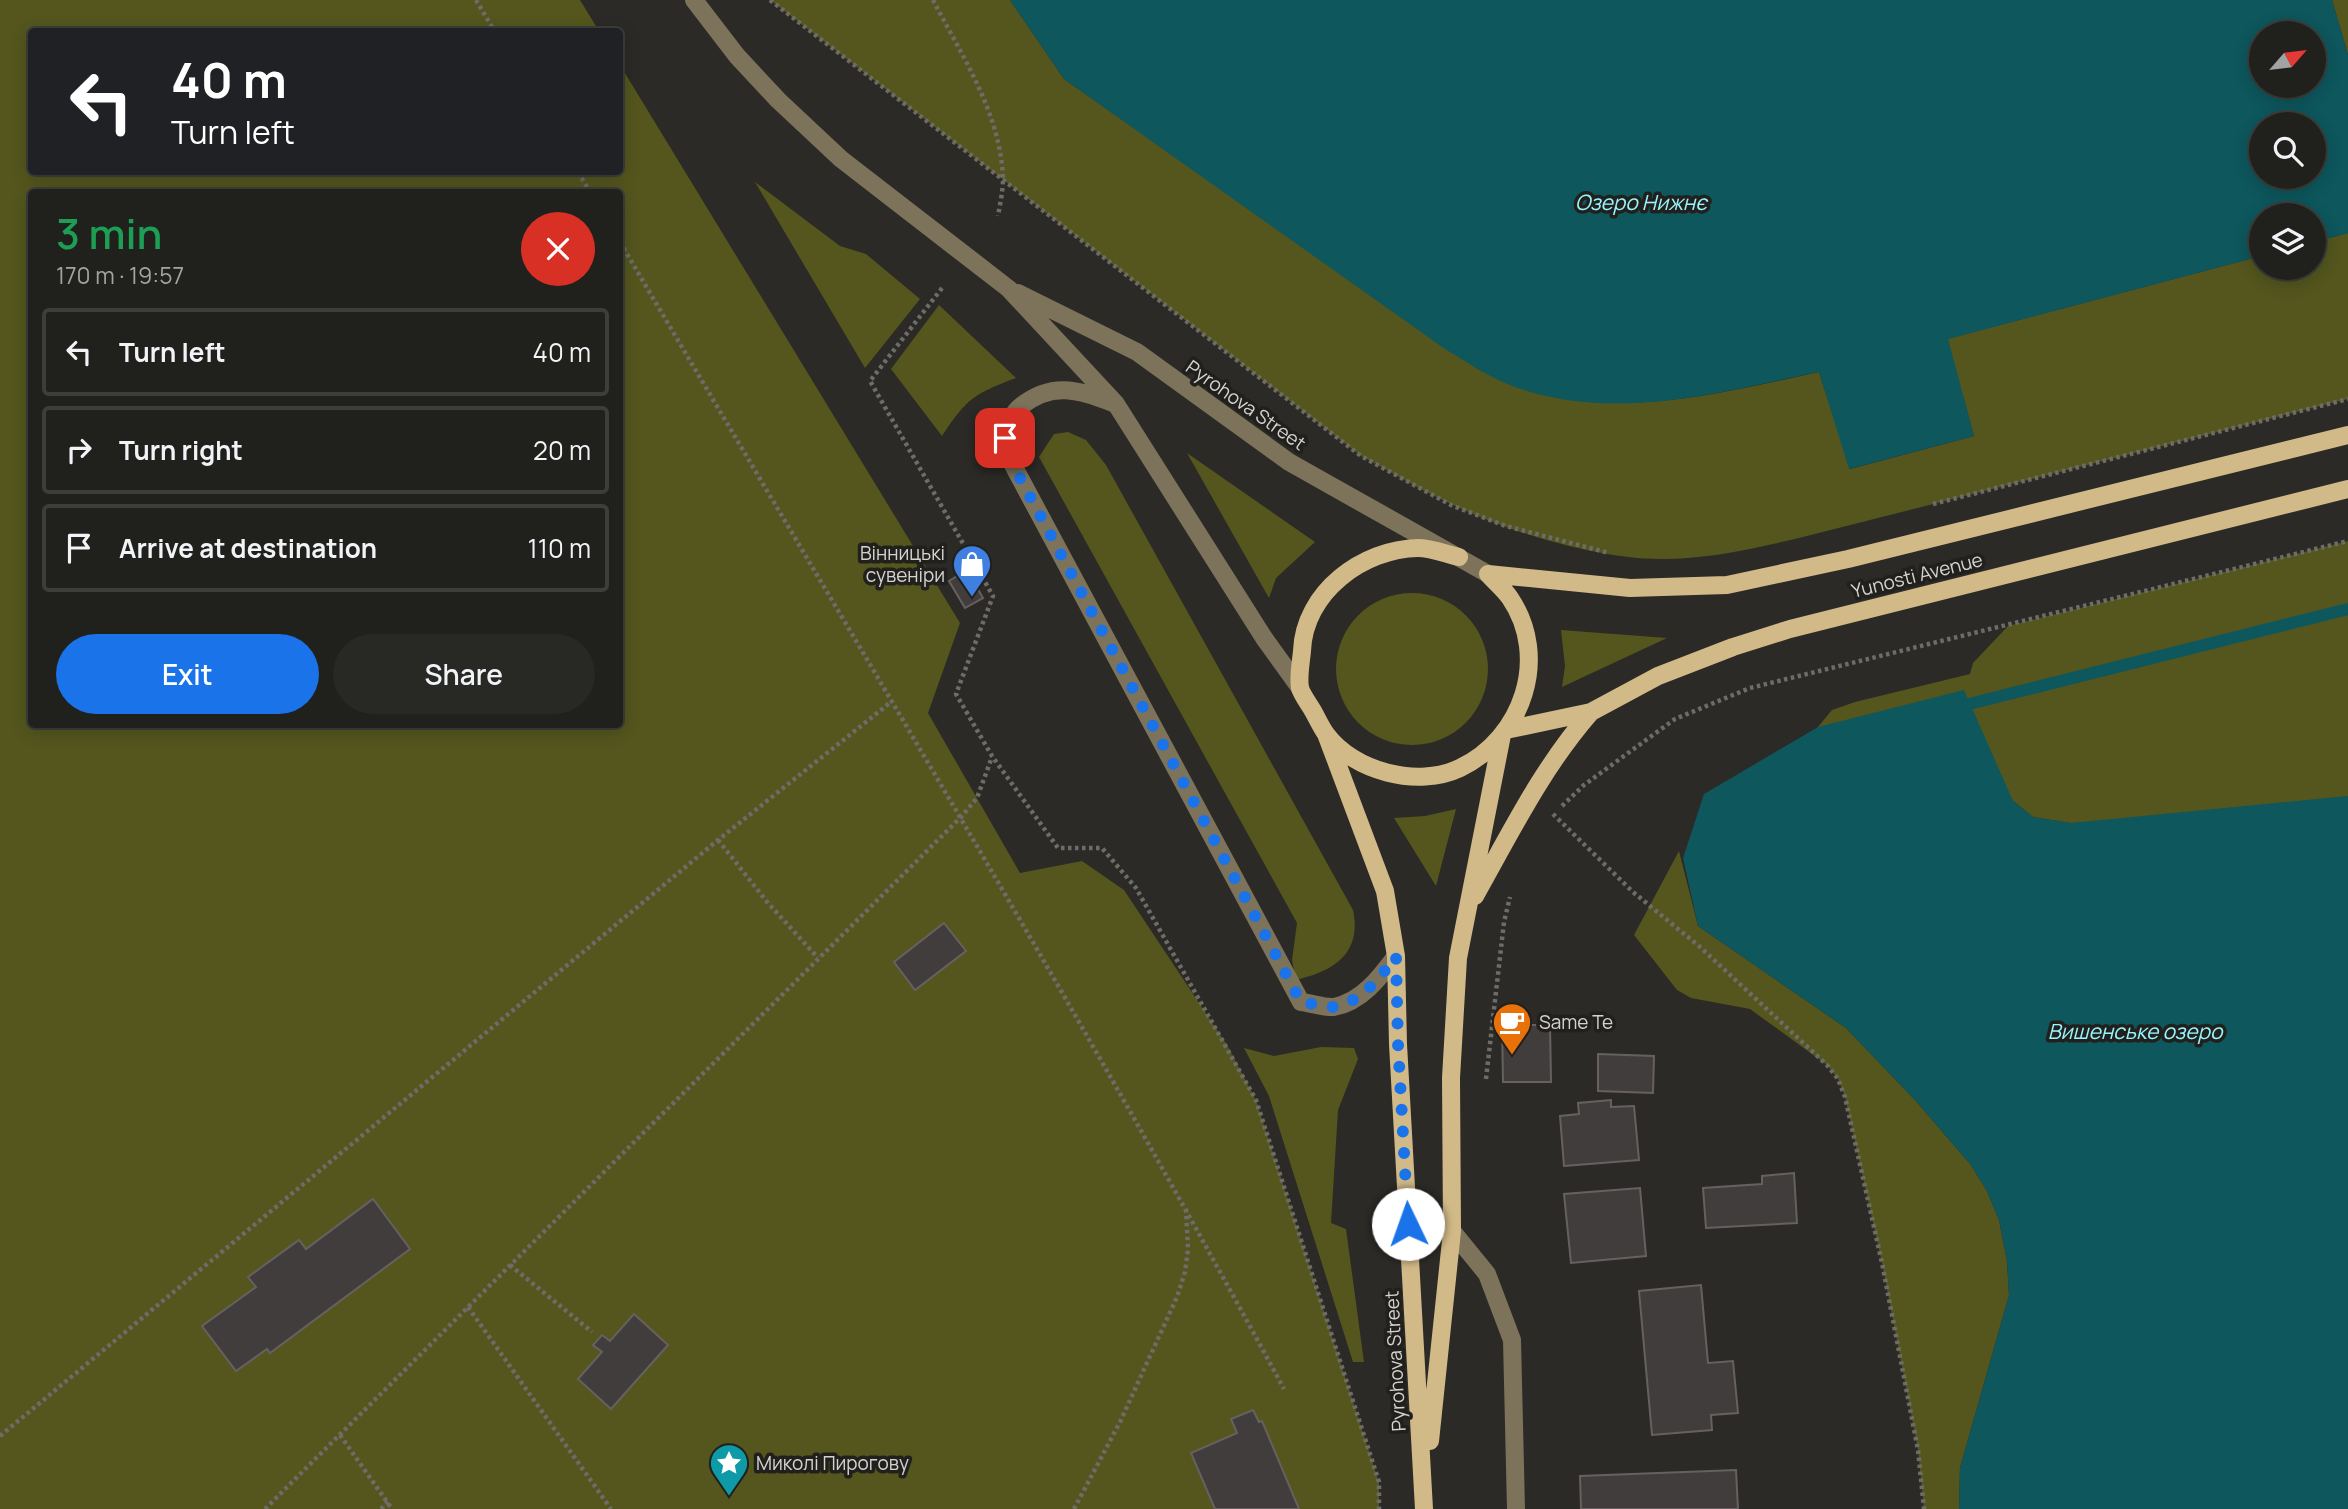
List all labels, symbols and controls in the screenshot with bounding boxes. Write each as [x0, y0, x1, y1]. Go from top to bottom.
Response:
north arrow [2249, 21, 2326, 98]
map controls [2249, 21, 2326, 280]
text: 40 m [171, 46, 287, 113]
icon: left [56, 56, 147, 147]
text: Turn left [171, 110, 295, 154]
button: search [2249, 112, 2326, 189]
water label: Озеро Нижнє [1575, 188, 1709, 216]
button: layers [2249, 203, 2326, 280]
text: 3 min [56, 204, 162, 262]
button: close [521, 212, 595, 286]
text: 170 m · 19:57 [56, 259, 184, 291]
icon: left [60, 333, 98, 371]
text: Turn left [119, 334, 226, 370]
text: 40 m [533, 334, 591, 370]
street label: Pyrohova Street [1181, 354, 1311, 456]
pin [975, 408, 1035, 468]
icon: arrive [986, 419, 1024, 457]
icon: right [60, 431, 98, 469]
text: Turn right [119, 432, 243, 468]
text: 20 m [533, 432, 591, 468]
icon: arrive [60, 529, 98, 567]
text: Arrive at destination [119, 530, 377, 566]
text: 110 m [528, 530, 591, 566]
place label: Вінницькі сувеніри [860, 540, 945, 588]
shop icon: Вінницькі сувеніри [951, 543, 993, 598]
street label: Yunosti Avenue [1849, 546, 1985, 604]
button: Exit [56, 634, 319, 714]
button: Share [333, 634, 595, 714]
cafe icon: Same Te [1491, 1001, 1533, 1056]
place label: Same Te [1539, 1009, 1613, 1035]
water label: Вишенське озеро [2048, 1017, 2224, 1045]
position arrow [1371, 1187, 1445, 1261]
street label: Pyrohova Street [1378, 1290, 1412, 1432]
place icon: Миколі Пирогову [708, 1442, 750, 1497]
place label: Миколі Пирогову [756, 1450, 909, 1476]

